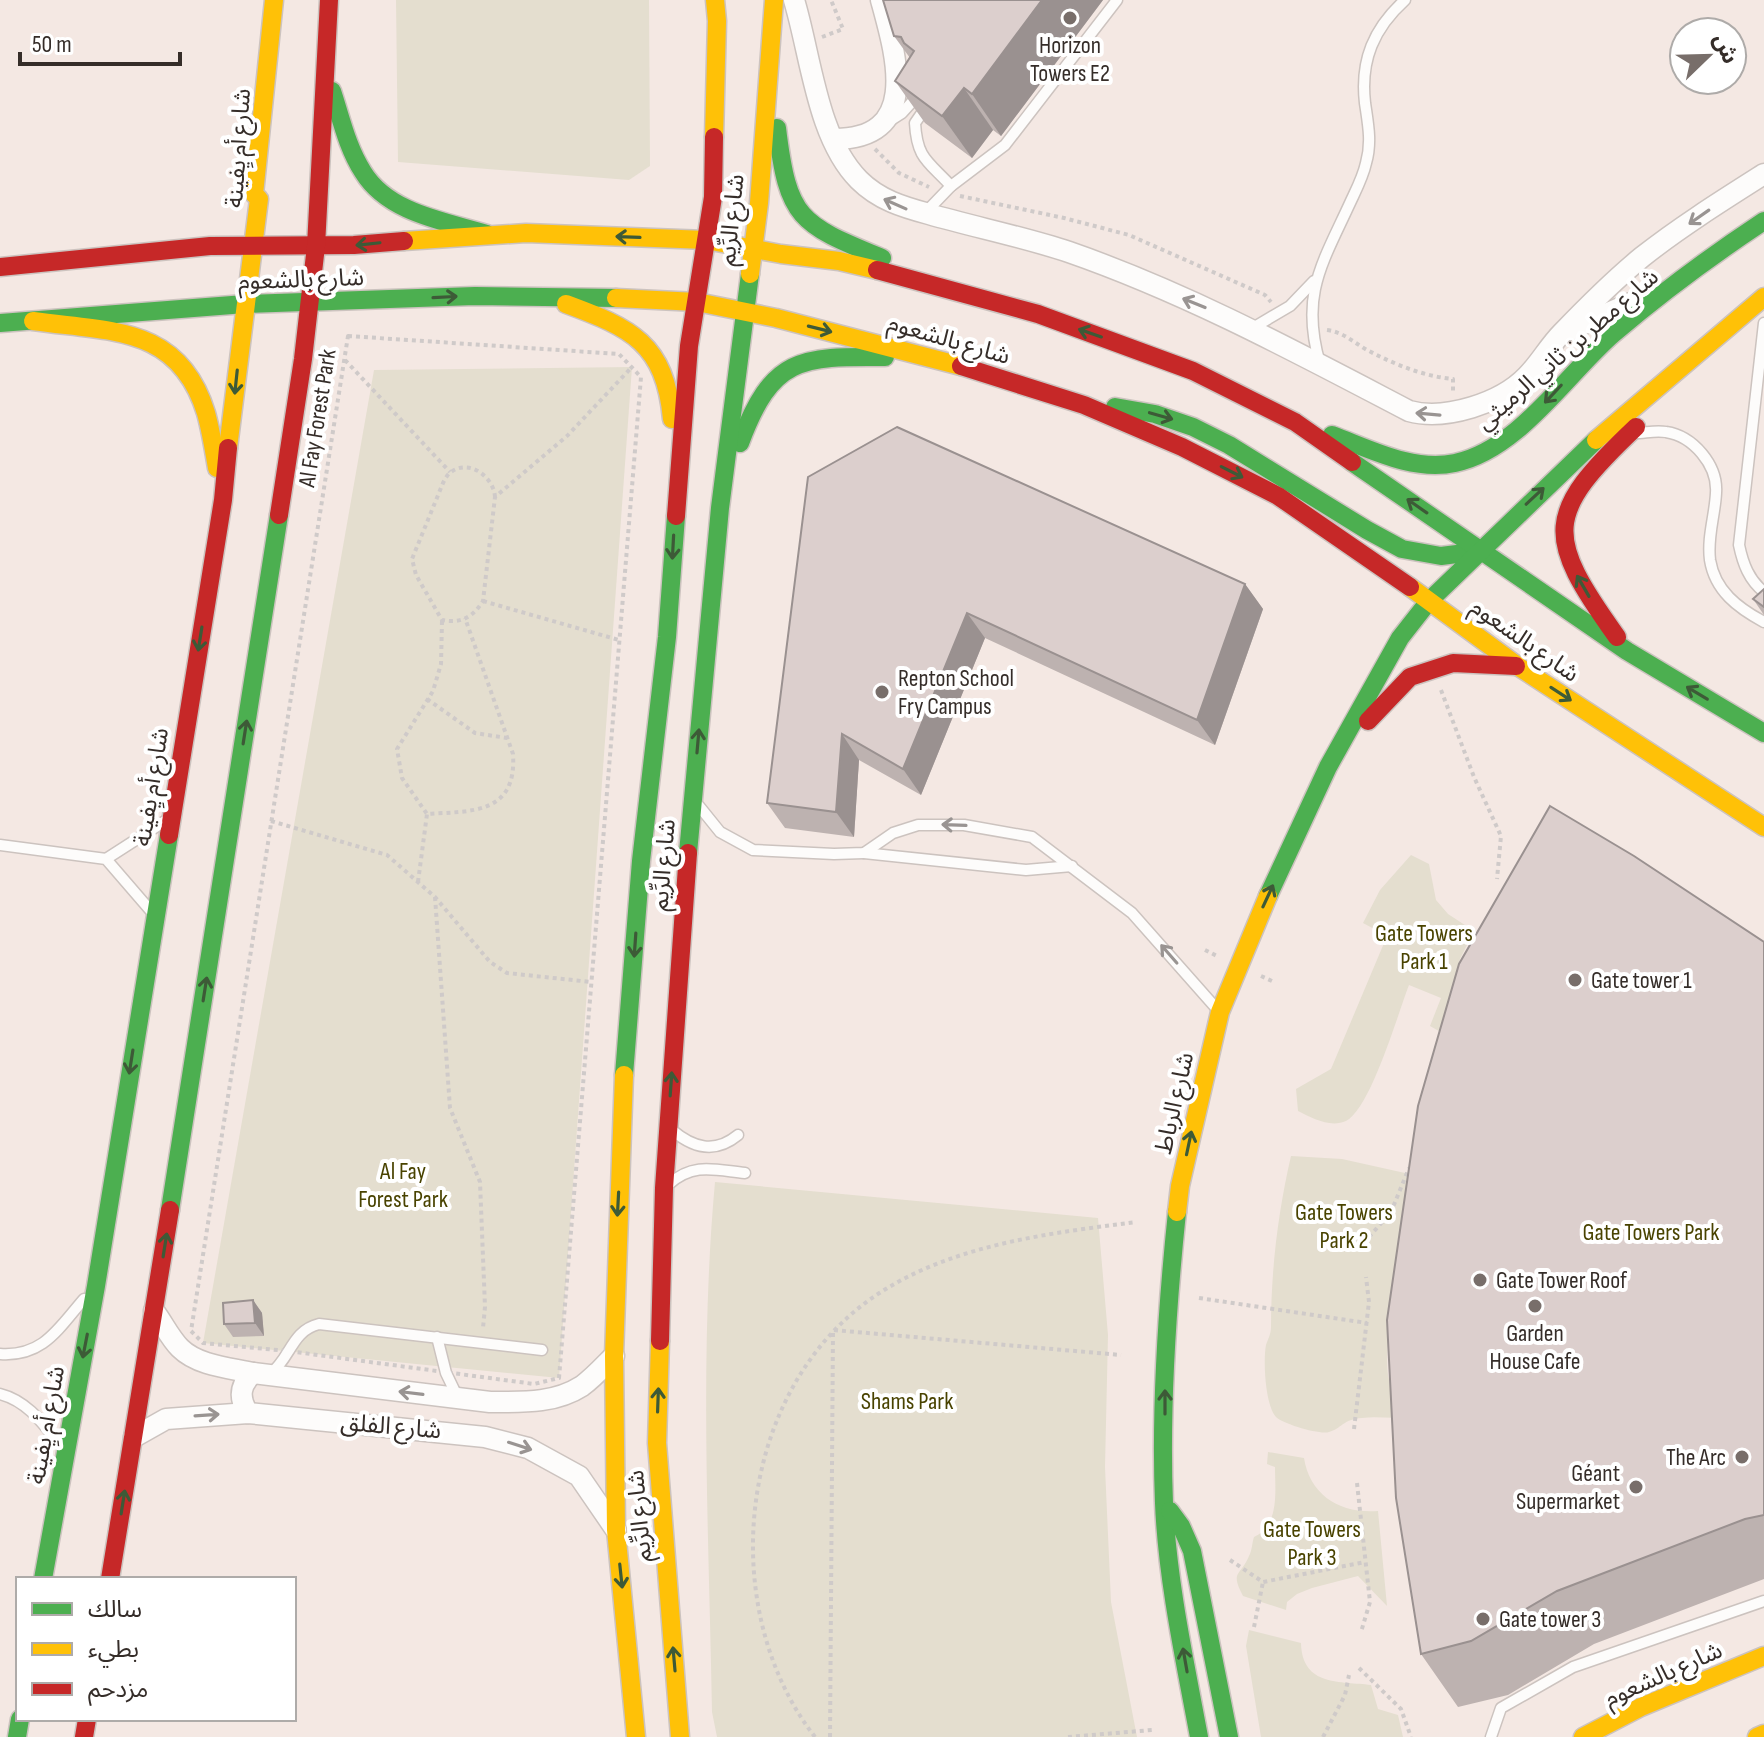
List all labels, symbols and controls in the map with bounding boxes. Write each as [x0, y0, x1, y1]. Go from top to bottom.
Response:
marker: Horizon Towers E2 [1061, 9, 1079, 27]
scale bar [20, 16, 180, 66]
north arrow [1668, 16, 1748, 96]
text: 50 m [32, 30, 72, 59]
text: ش [1707, 30, 1743, 68]
place label: Horizon Towers E2 [1030, 31, 1110, 88]
street label: شارع أم يِفينة [218, 87, 260, 209]
street label: شارع الرِّيم [712, 173, 753, 268]
one-way arrow [883, 195, 908, 210]
one-way arrow [1688, 209, 1710, 225]
one-way arrow [615, 229, 642, 244]
one-way arrow [355, 236, 382, 251]
street label: شارع مطر بن ثاني الرميثي [1470, 262, 1667, 439]
street label: شارع بالشعوم [237, 263, 365, 299]
one-way arrow [431, 290, 458, 305]
one-way arrow [1182, 295, 1207, 309]
street label: شارع بالشعوم [883, 308, 1013, 374]
one-way arrow [807, 322, 832, 337]
one-way arrow [1078, 324, 1103, 339]
street label: Al Fay Forest Park [292, 347, 343, 490]
one-way arrow [228, 368, 243, 395]
one-way arrow [1543, 384, 1562, 404]
one-way arrow [1415, 406, 1442, 421]
one-way arrow [1148, 409, 1174, 424]
one-way arrow [1219, 465, 1243, 481]
one-way arrow [1525, 487, 1545, 505]
one-way arrow [1406, 498, 1428, 514]
one-way arrow [665, 533, 680, 560]
one-way arrow [1575, 575, 1591, 598]
street label: شارع بالشعوم [1463, 592, 1585, 691]
one-way arrow [192, 626, 207, 651]
place label: Repton School Fry Campus [898, 664, 1014, 721]
marker: Repton School Fry Campus [873, 683, 891, 701]
one-way arrow [1686, 684, 1709, 700]
one-way arrow [1550, 686, 1572, 703]
one-way arrow [238, 720, 253, 745]
street label: شارع أم يِفينة [126, 725, 178, 849]
one-way arrow [691, 728, 706, 755]
street label: شارع الرِّيم [645, 818, 684, 912]
one-way arrow [941, 818, 968, 833]
one-way arrow [1261, 885, 1276, 909]
park label: Gate Towers Park 1 [1375, 919, 1473, 976]
one-way arrow [627, 931, 642, 958]
one-way arrow [1160, 944, 1178, 965]
place label: Gate tower 1 [1591, 966, 1692, 995]
marker: Gate tower 1 [1566, 971, 1584, 989]
one-way arrow [198, 976, 213, 1002]
one-way arrow [123, 1048, 138, 1074]
street label: شارع الرباط [1149, 1049, 1202, 1157]
one-way arrow [664, 1071, 679, 1098]
one-way arrow [1182, 1131, 1197, 1157]
park label: Al Fay Forest Park [358, 1157, 448, 1214]
one-way arrow [610, 1190, 625, 1217]
park label: Gate Towers Park 2 [1295, 1198, 1393, 1255]
park label: Gate Towers Park [1583, 1218, 1719, 1247]
one-way arrow [158, 1233, 173, 1259]
place label: Gate Tower Roof [1496, 1266, 1628, 1295]
marker: Gate Tower Roof [1471, 1271, 1489, 1289]
marker: Garden House Cafe [1526, 1297, 1544, 1315]
place label: Garden House Cafe [1490, 1319, 1580, 1376]
one-way arrow [76, 1333, 91, 1358]
street label: شارع أم يِفينة [20, 1363, 74, 1487]
one-way arrow [398, 1385, 425, 1400]
one-way arrow [651, 1387, 666, 1414]
park label: Shams Park [861, 1387, 953, 1416]
one-way arrow [1157, 1389, 1173, 1416]
one-way arrow [193, 1407, 220, 1422]
street label: شارع الفلق [339, 1408, 443, 1447]
one-way arrow [507, 1440, 532, 1455]
place label: The Arc [1666, 1443, 1726, 1472]
marker: The Arc [1733, 1448, 1751, 1466]
place label: Géant Supermarket [1516, 1459, 1620, 1516]
street label: شارع الرِّيم [621, 1469, 660, 1563]
marker: Géant Supermarket [1627, 1478, 1645, 1496]
one-way arrow [116, 1490, 131, 1515]
park label: Gate Towers Park 3 [1263, 1515, 1361, 1572]
one-way arrow [613, 1562, 628, 1589]
legend [16, 1577, 296, 1721]
text: سالك [88, 1595, 142, 1624]
place label: Gate tower 3 [1499, 1605, 1601, 1634]
marker: Gate tower 3 [1474, 1610, 1492, 1628]
text: بطيء [88, 1635, 139, 1668]
street label: شارع بالشعوم [1600, 1636, 1728, 1716]
one-way arrow [666, 1646, 681, 1673]
one-way arrow [1177, 1648, 1192, 1673]
text: مزدحم [88, 1675, 148, 1706]

